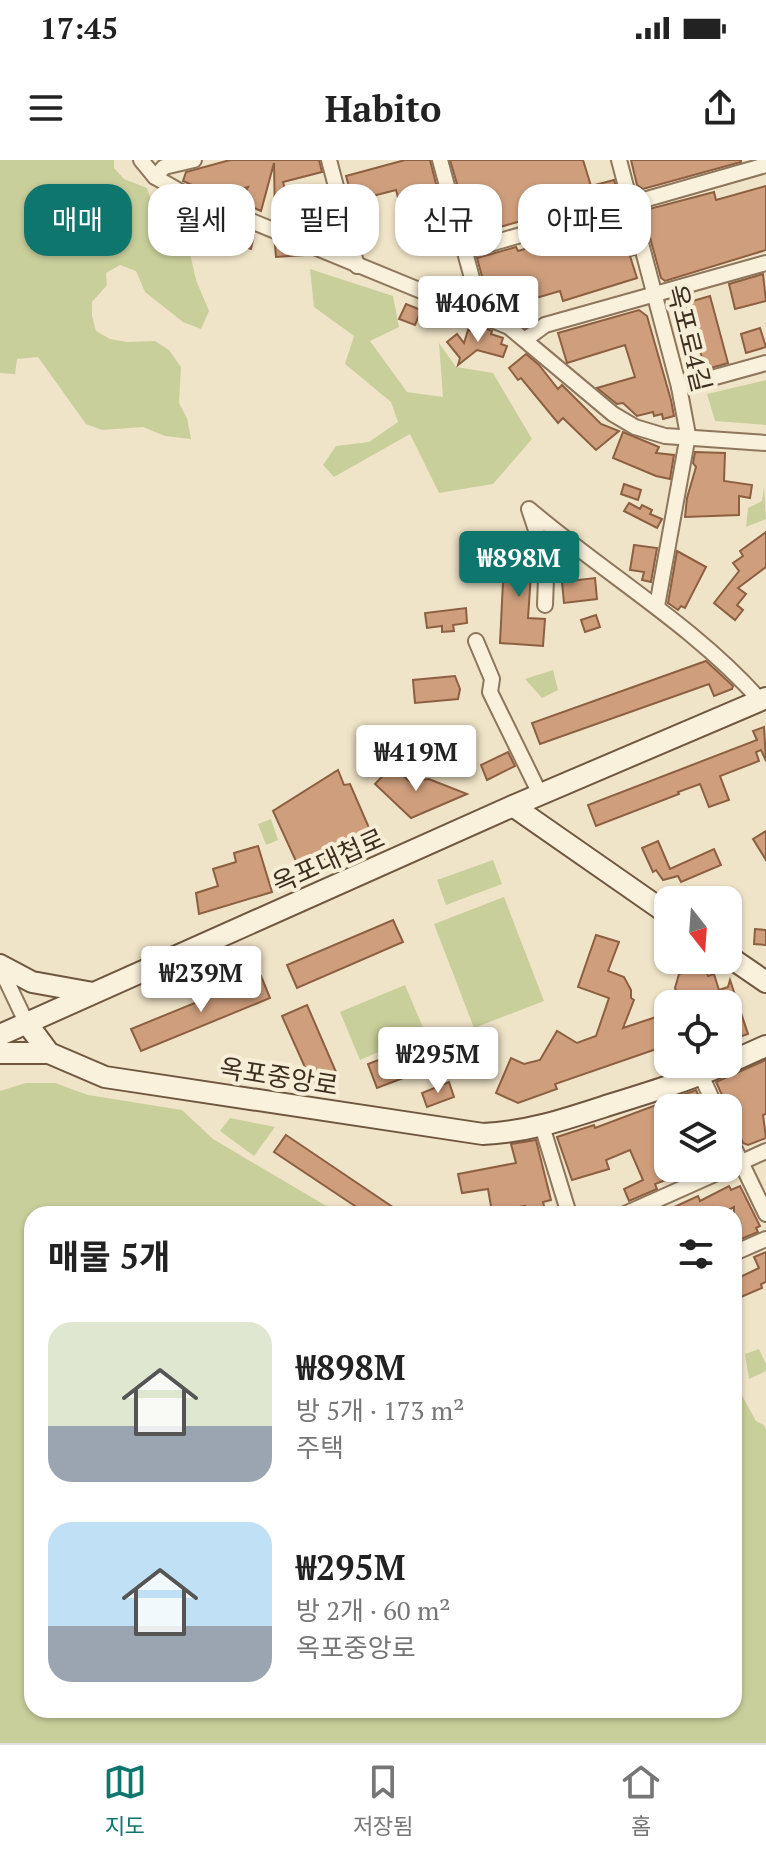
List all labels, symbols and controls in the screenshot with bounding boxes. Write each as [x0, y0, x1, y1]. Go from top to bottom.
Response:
text: 17:45 [40, 8, 118, 48]
text: Habito [325, 85, 441, 132]
icon: menu [24, 86, 68, 130]
icon: share [698, 86, 742, 130]
chip: 매매 [24, 184, 132, 256]
chip: 월세 [148, 184, 255, 256]
chip: 필터 [271, 184, 379, 256]
chip: 신규 [395, 184, 502, 256]
chip: 아파트 [518, 184, 651, 256]
pin: ₩406M [422, 276, 534, 344]
street label: 옥포로4길 [660, 281, 720, 395]
text: ₩406M [436, 285, 520, 319]
pin: ₩898M [463, 531, 575, 599]
text: ₩898M [477, 540, 561, 574]
pin: ₩419M [360, 725, 472, 793]
text: ₩419M [374, 734, 458, 768]
street label: 옥포대첩로 [266, 820, 390, 900]
north arrow [654, 886, 742, 974]
map controls [654, 886, 742, 1182]
pin: ₩239M [145, 946, 257, 1014]
text: ₩239M [159, 955, 243, 989]
button: locate [654, 990, 742, 1078]
pin: ₩295M [382, 1027, 494, 1095]
text: ₩295M [396, 1036, 480, 1070]
street label: 옥포중앙로 [217, 1050, 341, 1102]
button: layers [654, 1094, 742, 1182]
icon: filters [674, 1232, 718, 1276]
text: 매물 5개 [48, 1234, 170, 1279]
text: ₩898M [296, 1345, 405, 1390]
icon: home [112, 1354, 208, 1450]
text: 방 5개 · 173 m² [296, 1393, 464, 1427]
text: 주택 [296, 1430, 344, 1464]
text: ₩295M [296, 1545, 405, 1590]
icon: home [112, 1554, 208, 1650]
text: 방 2개 · 60 m² [296, 1593, 451, 1627]
text: 옥포중앙로 [296, 1630, 416, 1664]
tab: 지도 [103, 1760, 147, 1840]
tab: 저장됨 [353, 1760, 413, 1840]
tab: 홈 [619, 1760, 663, 1840]

